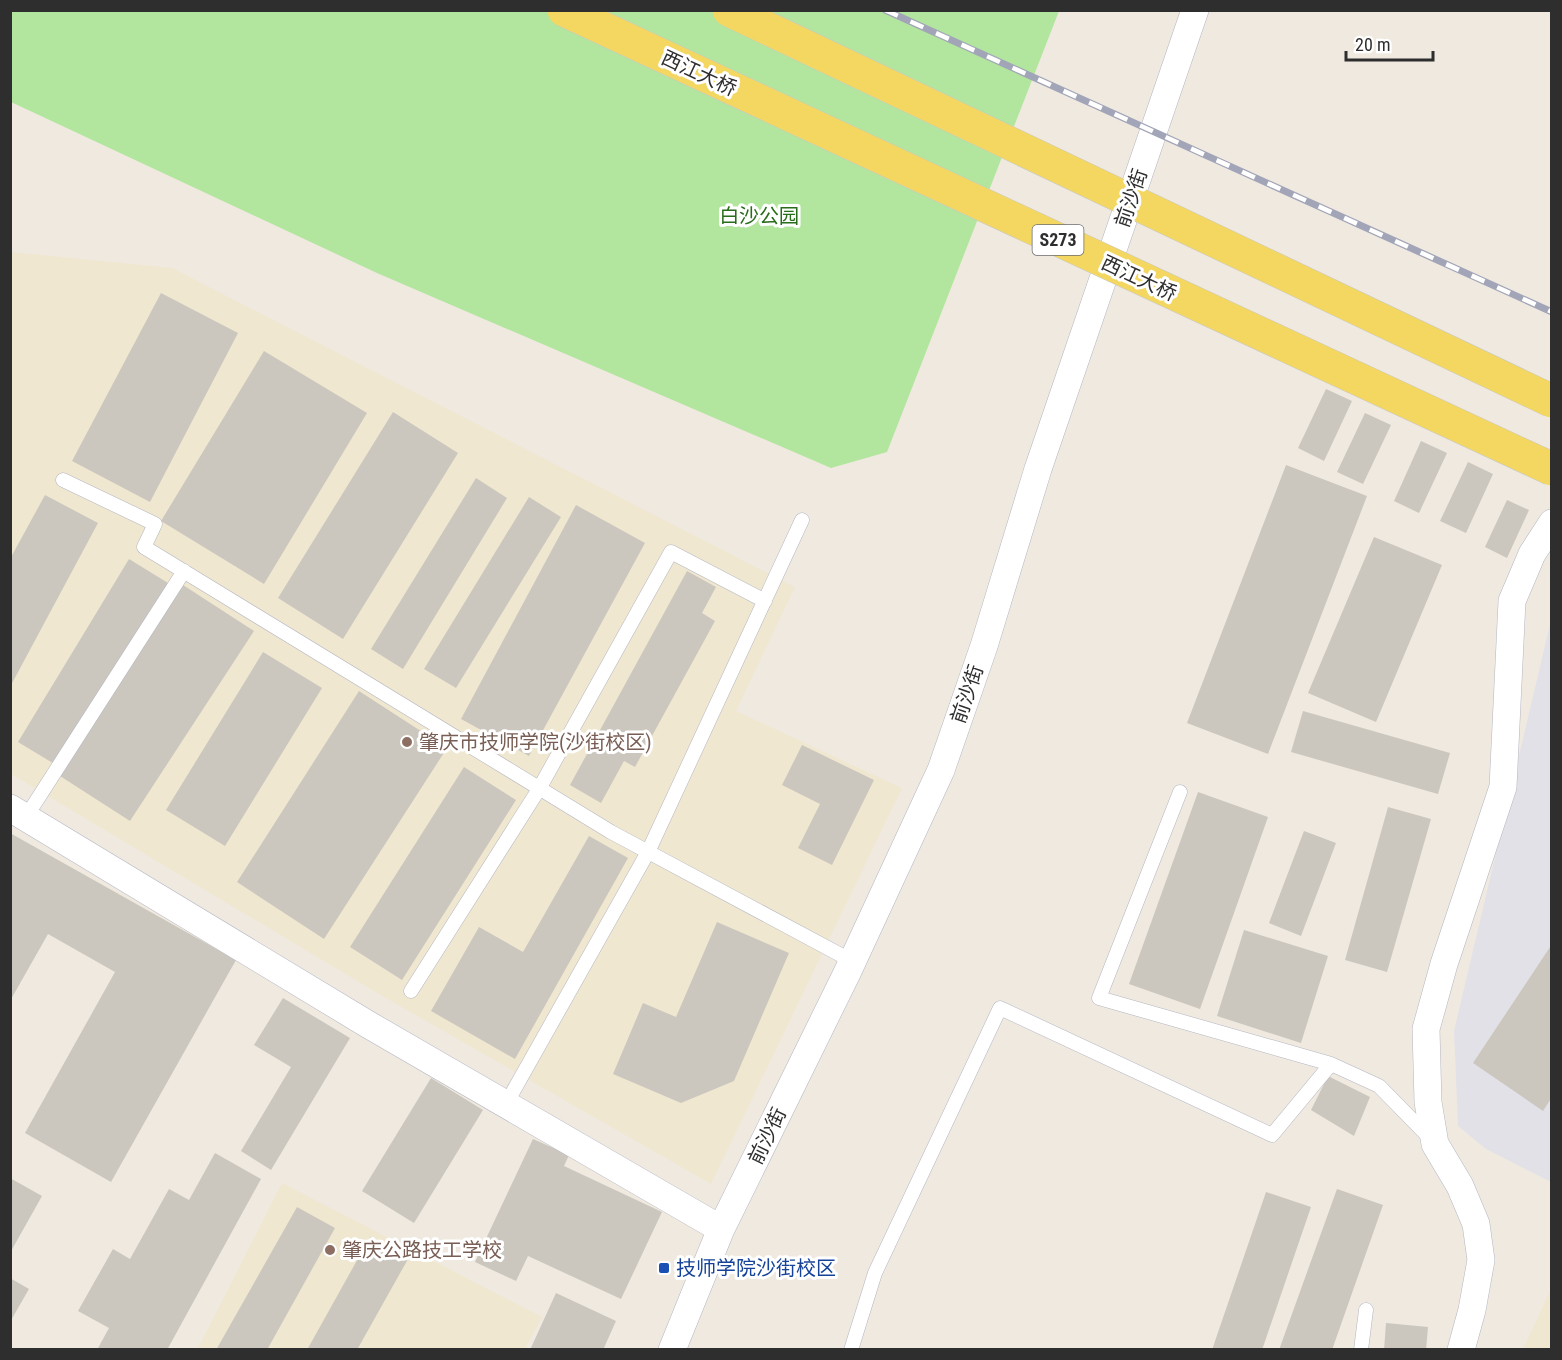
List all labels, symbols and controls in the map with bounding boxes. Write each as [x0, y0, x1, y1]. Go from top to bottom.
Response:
scale bar [1346, 24, 1433, 62]
text: 20 m [1355, 34, 1390, 55]
street label: 西江大桥 [658, 45, 740, 101]
street label: 前沙街 [1110, 166, 1152, 230]
park label: 白沙公园 [719, 204, 799, 228]
road number: S273 [1032, 225, 1084, 255]
street label: 西江大桥 [1098, 250, 1180, 306]
street label: 前沙街 [946, 662, 988, 726]
place label: 肇庆市技师学院(沙街校区) [419, 730, 652, 754]
marker: 肇庆市技师学院(沙街校区) [400, 735, 414, 749]
street label: 前沙街 [743, 1104, 791, 1168]
place label: 肇庆公路技工学校 [342, 1238, 502, 1262]
marker: 肇庆公路技工学校 [323, 1243, 337, 1257]
place label: 技师学院沙街校区 [676, 1256, 836, 1280]
marker: 技师学院沙街校区 [657, 1261, 671, 1275]

